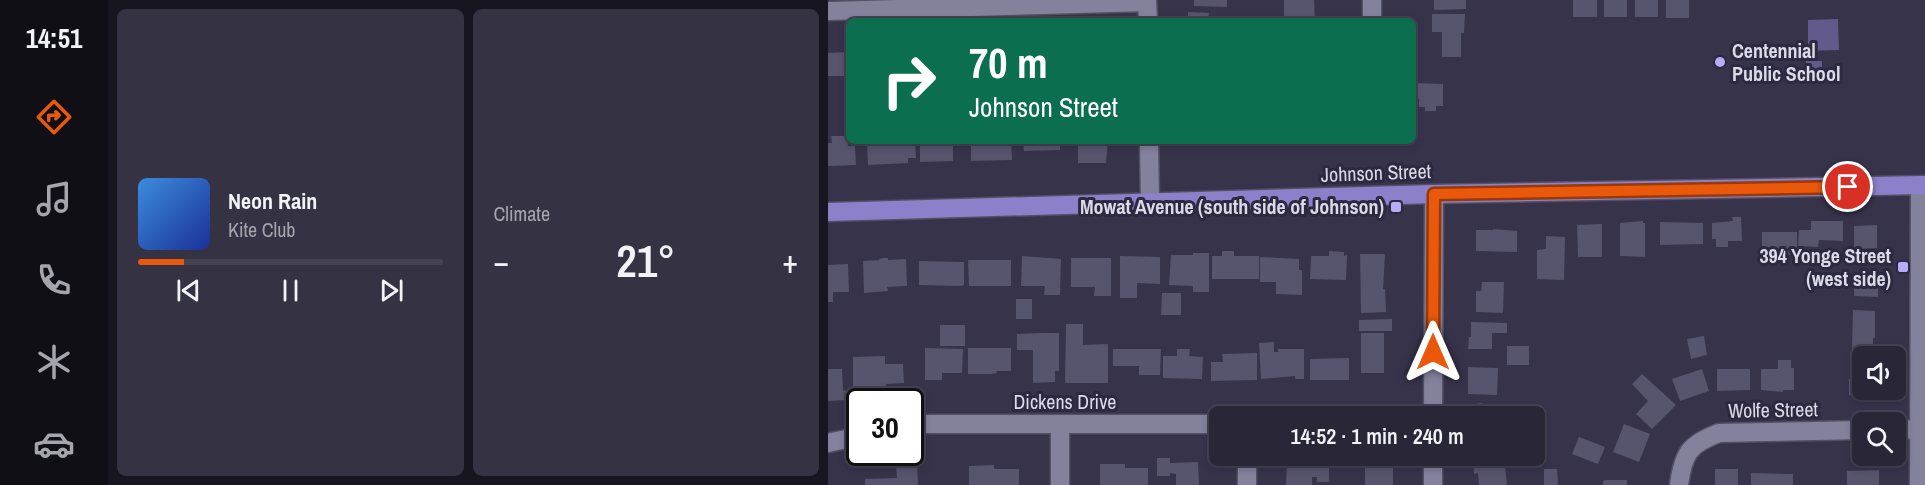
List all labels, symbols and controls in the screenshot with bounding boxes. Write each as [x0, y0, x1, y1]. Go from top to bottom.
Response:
text: 14:51 [26, 20, 82, 56]
text: 70 m [969, 35, 1048, 91]
place label: Centennial Public School [1732, 37, 1840, 87]
icon: right [870, 42, 948, 120]
marker: Centennial Public School [1713, 55, 1727, 69]
text: Johnson Street [969, 89, 1118, 125]
icon: directions [33, 96, 75, 138]
street label: Johnson Street [1320, 157, 1432, 188]
pin [1822, 161, 1873, 212]
icon: arrive [1831, 170, 1864, 203]
icon: music [33, 178, 75, 220]
text: Neon Rain [228, 186, 317, 216]
place label: Mowat Avenue (south side of Johnson) [1080, 193, 1384, 220]
text: Climate [494, 200, 550, 227]
marker: Mowat Avenue (south side of Johnson) [1389, 200, 1403, 214]
text: Kite Club [228, 216, 295, 243]
text: 21° [616, 230, 675, 291]
text: − [494, 239, 509, 283]
text: + [782, 239, 798, 283]
place label: 394 Yonge Street (west side) [1759, 242, 1892, 292]
icon: phone [33, 259, 75, 301]
marker: 394 Yonge Street (west side) [1896, 260, 1910, 274]
icon: previous [172, 274, 205, 307]
icon: pause [274, 274, 307, 307]
icon: next [375, 274, 408, 307]
position arrow [1401, 320, 1465, 384]
icon: climate [33, 341, 75, 383]
map controls [1852, 346, 1906, 466]
button: sound [1852, 346, 1906, 400]
speed limit sign: 30 [846, 388, 924, 466]
street label: Dickens Drive [1014, 388, 1116, 415]
street label: Wolfe Street [1728, 395, 1819, 424]
button: search [1852, 412, 1906, 466]
text: 14:52 · 1 min · 240 m [1290, 421, 1464, 451]
icon: car [33, 423, 75, 465]

